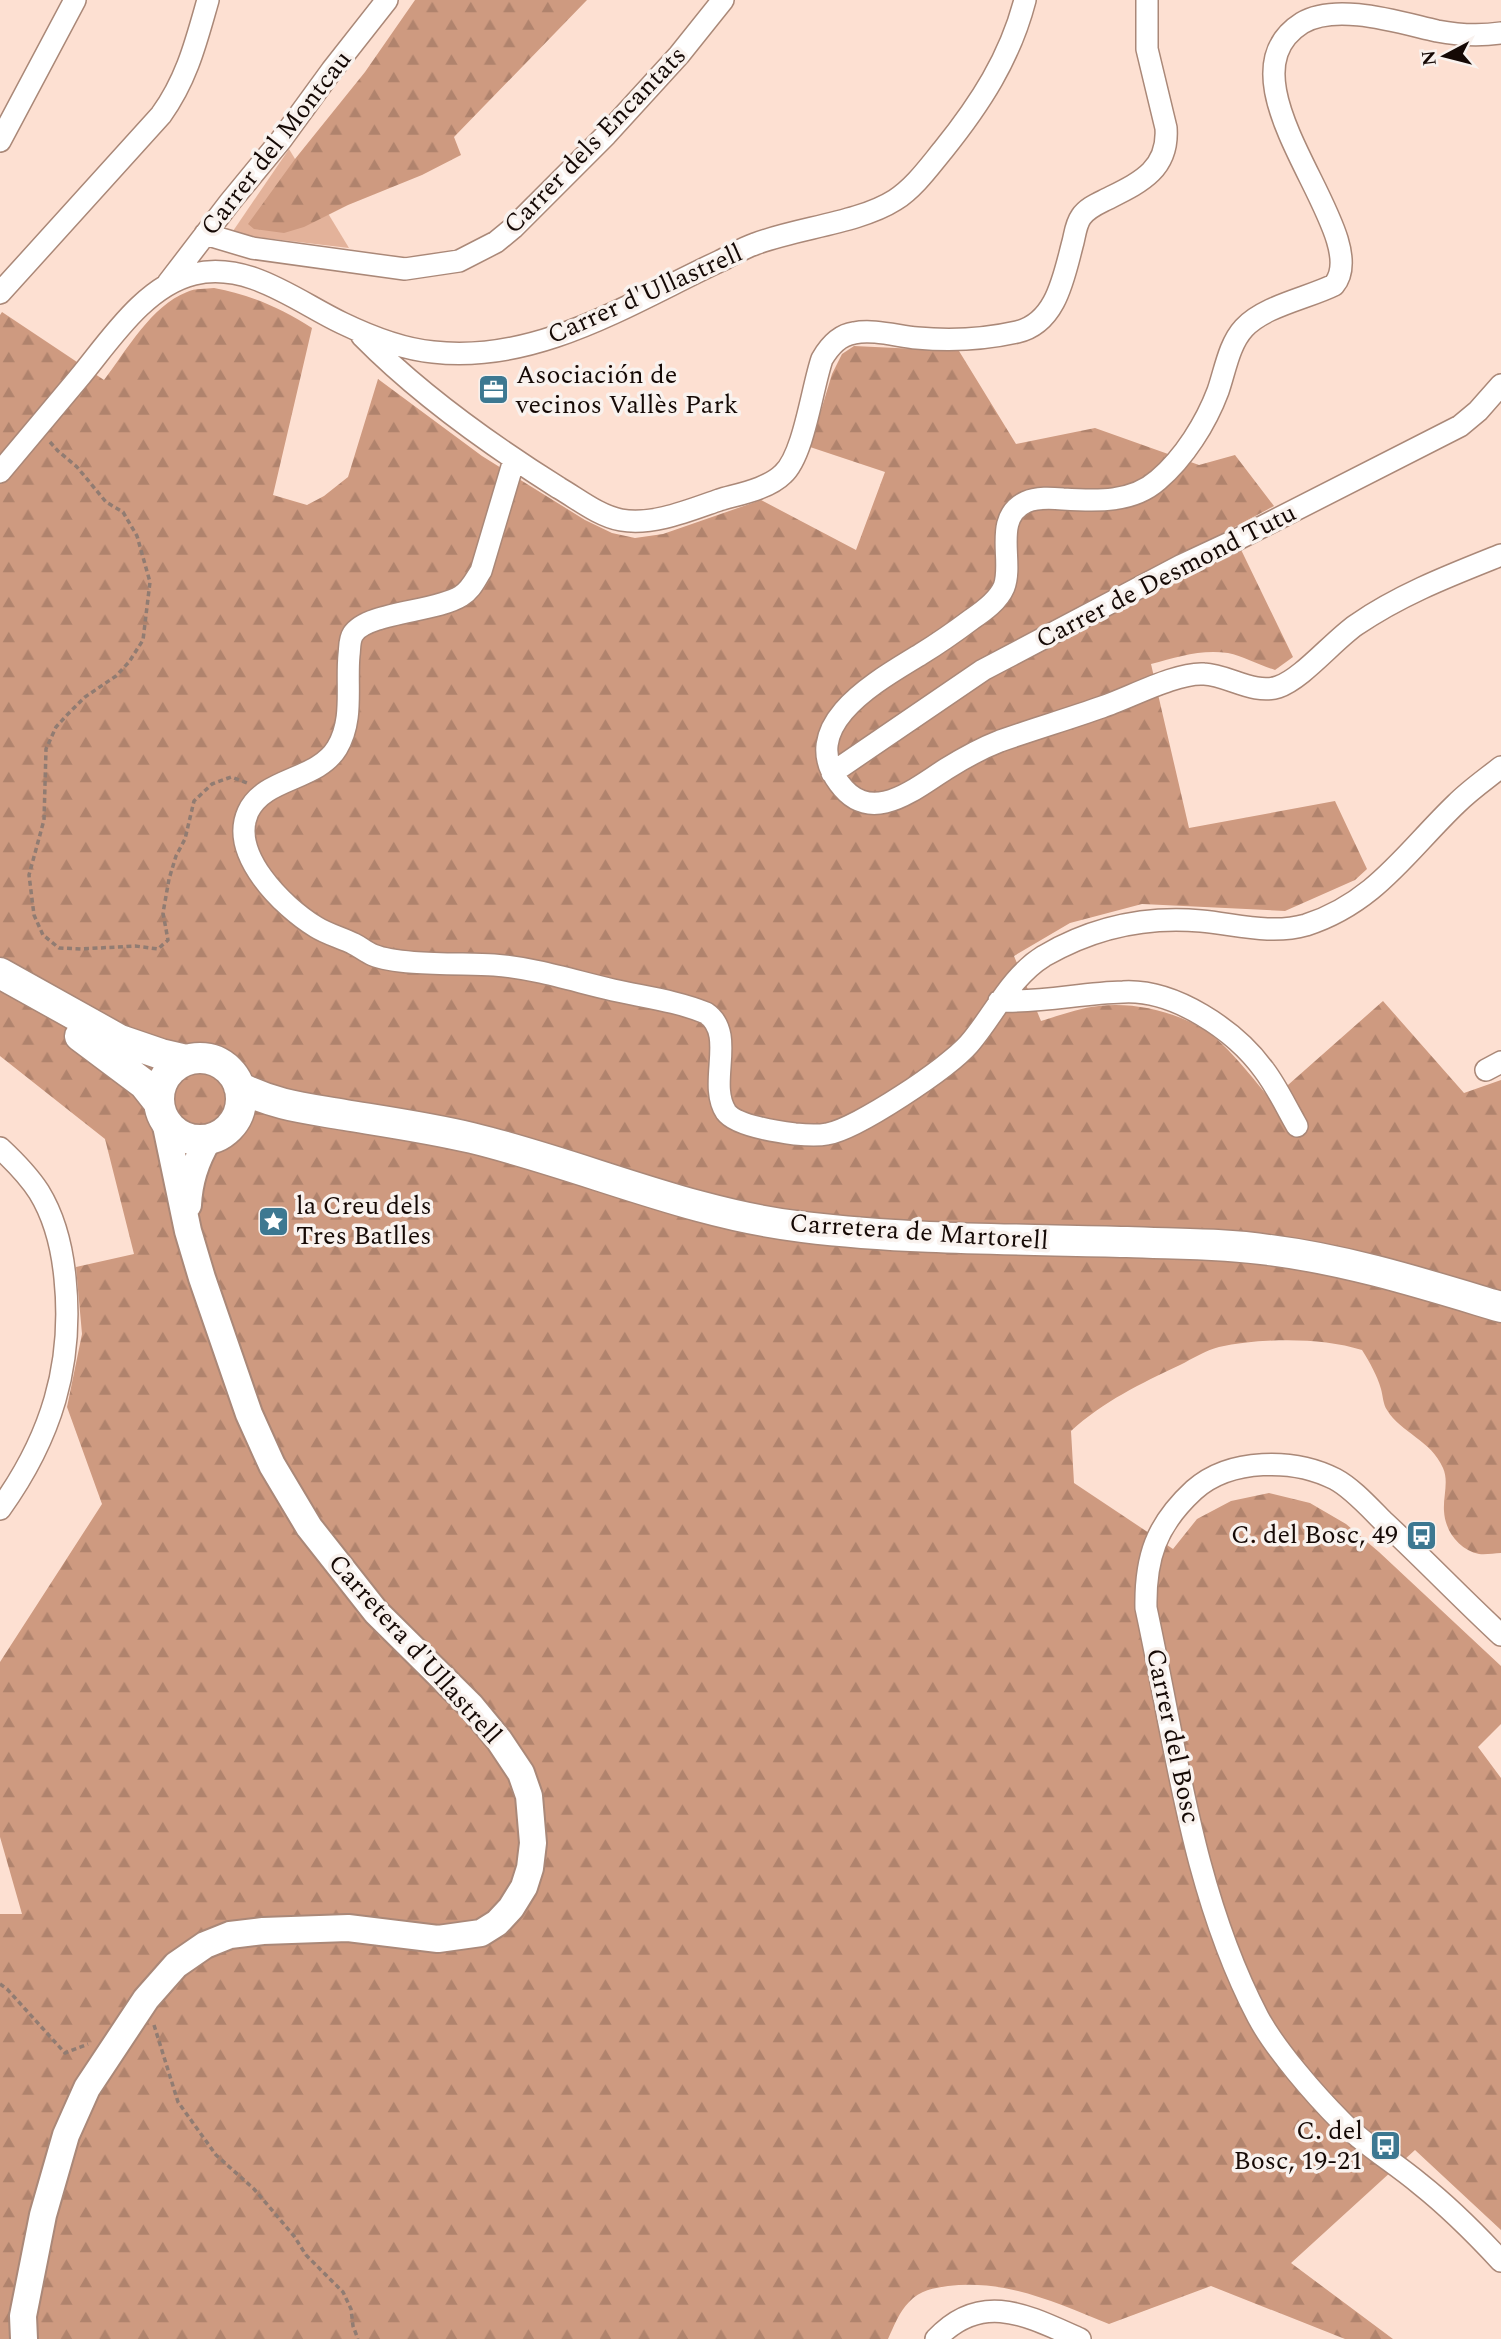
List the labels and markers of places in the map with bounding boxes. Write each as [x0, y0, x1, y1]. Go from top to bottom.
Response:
place label: Asociación de vecinos Vallès Park [515, 355, 738, 425]
office icon: Asociación de vecinos Vallès Park [476, 373, 510, 407]
place label: la Creu dels Tres Batlles [296, 1186, 432, 1256]
place icon: la Creu dels Tres Batlles [256, 1204, 290, 1238]
place label: C. del Bosc, 49 [1231, 1515, 1398, 1555]
bus stop icon: C. del Bosc, 49 [1404, 1518, 1438, 1552]
place label: C. del Bosc, 19-21 [1233, 2111, 1363, 2181]
bus stop icon: C. del Bosc, 19-21 [1369, 2129, 1403, 2163]

